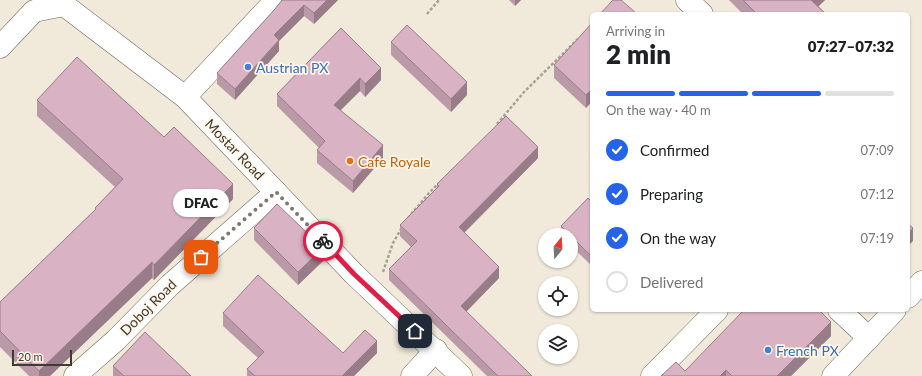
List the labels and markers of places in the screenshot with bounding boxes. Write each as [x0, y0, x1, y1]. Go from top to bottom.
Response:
place label: Austrian PX [256, 59, 328, 76]
marker: Austrian PX [243, 62, 253, 72]
place label: Cafe Royale [358, 153, 431, 170]
marker: Cafe Royale [345, 156, 355, 166]
callout: DFAC [173, 189, 229, 217]
pin [184, 240, 218, 274]
pin [398, 314, 432, 348]
place label: French PX [776, 342, 839, 359]
marker: French PX [763, 345, 773, 355]

